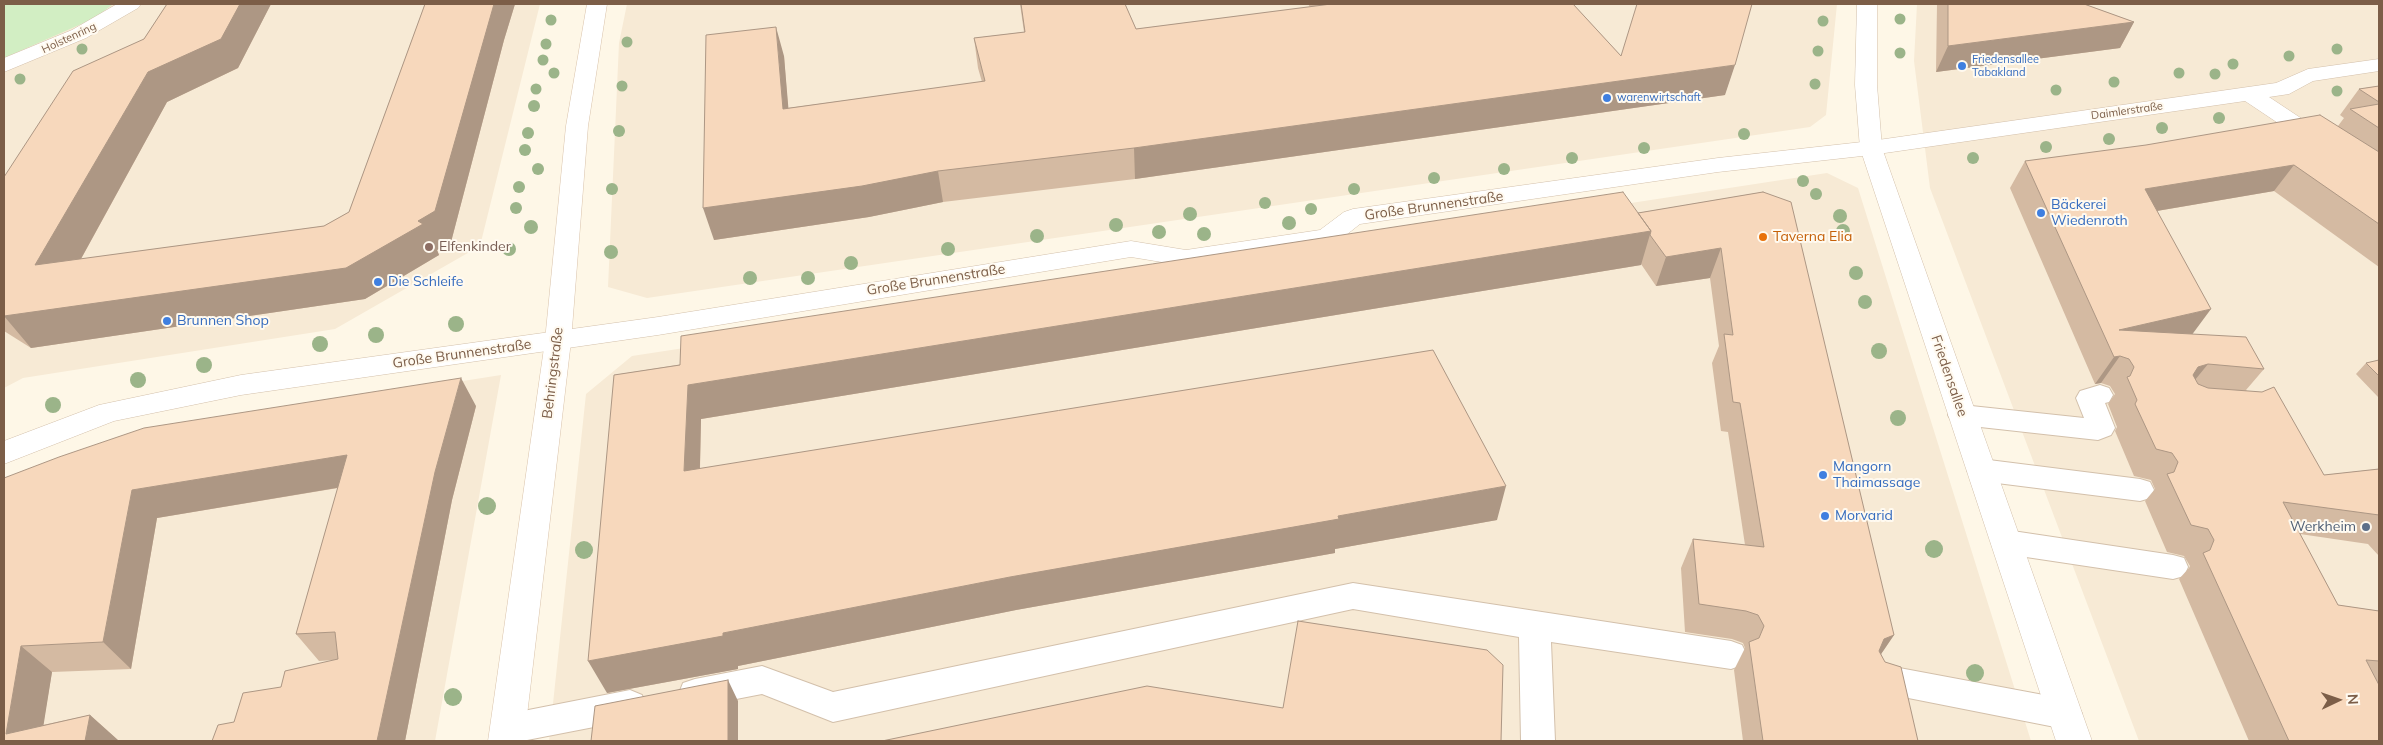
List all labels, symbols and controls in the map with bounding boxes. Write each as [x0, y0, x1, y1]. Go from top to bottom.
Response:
street label: Holstenring [40, 20, 98, 56]
place label: Friedensallee Tabakland [1972, 53, 2039, 79]
marker: Friedensallee Tabakland [1956, 60, 1968, 72]
place label: warenwirtschaft [1617, 91, 1701, 105]
marker: warenwirtschaft [1601, 92, 1613, 104]
street label: Daimlerstraße [2090, 99, 2164, 123]
street label: Große Brunnenstraße [1364, 188, 1504, 224]
place label: Bäckerei Wiedenroth [2051, 197, 2128, 230]
marker: Bäckerei Wiedenroth [2035, 207, 2047, 219]
place label: Taverna Elia [1773, 229, 1852, 245]
marker: Taverna Elia [1757, 231, 1769, 243]
place label: Elfenkinder [439, 239, 511, 255]
marker: Elfenkinder [423, 241, 435, 253]
street label: Große Brunnenstraße [866, 261, 1006, 299]
place label: Die Schleife [388, 274, 463, 290]
marker: Die Schleife [372, 276, 384, 288]
place label: Brunnen Shop [177, 313, 269, 329]
marker: Brunnen Shop [161, 315, 173, 327]
street label: Behringstraße [539, 326, 567, 420]
street label: Friedensallee [1927, 333, 1971, 419]
street label: Große Brunnenstraße [392, 336, 532, 372]
place label: Mangorn Thaimassage [1833, 459, 1920, 492]
marker: Mangorn Thaimassage [1817, 469, 1829, 481]
place label: Morvarid [1835, 508, 1893, 524]
marker: Morvarid [1819, 510, 1831, 522]
place label: Werkheim [2290, 519, 2356, 535]
marker: Werkheim [2360, 521, 2372, 533]
north arrow [2313, 675, 2363, 725]
text: N [2344, 693, 2362, 705]

